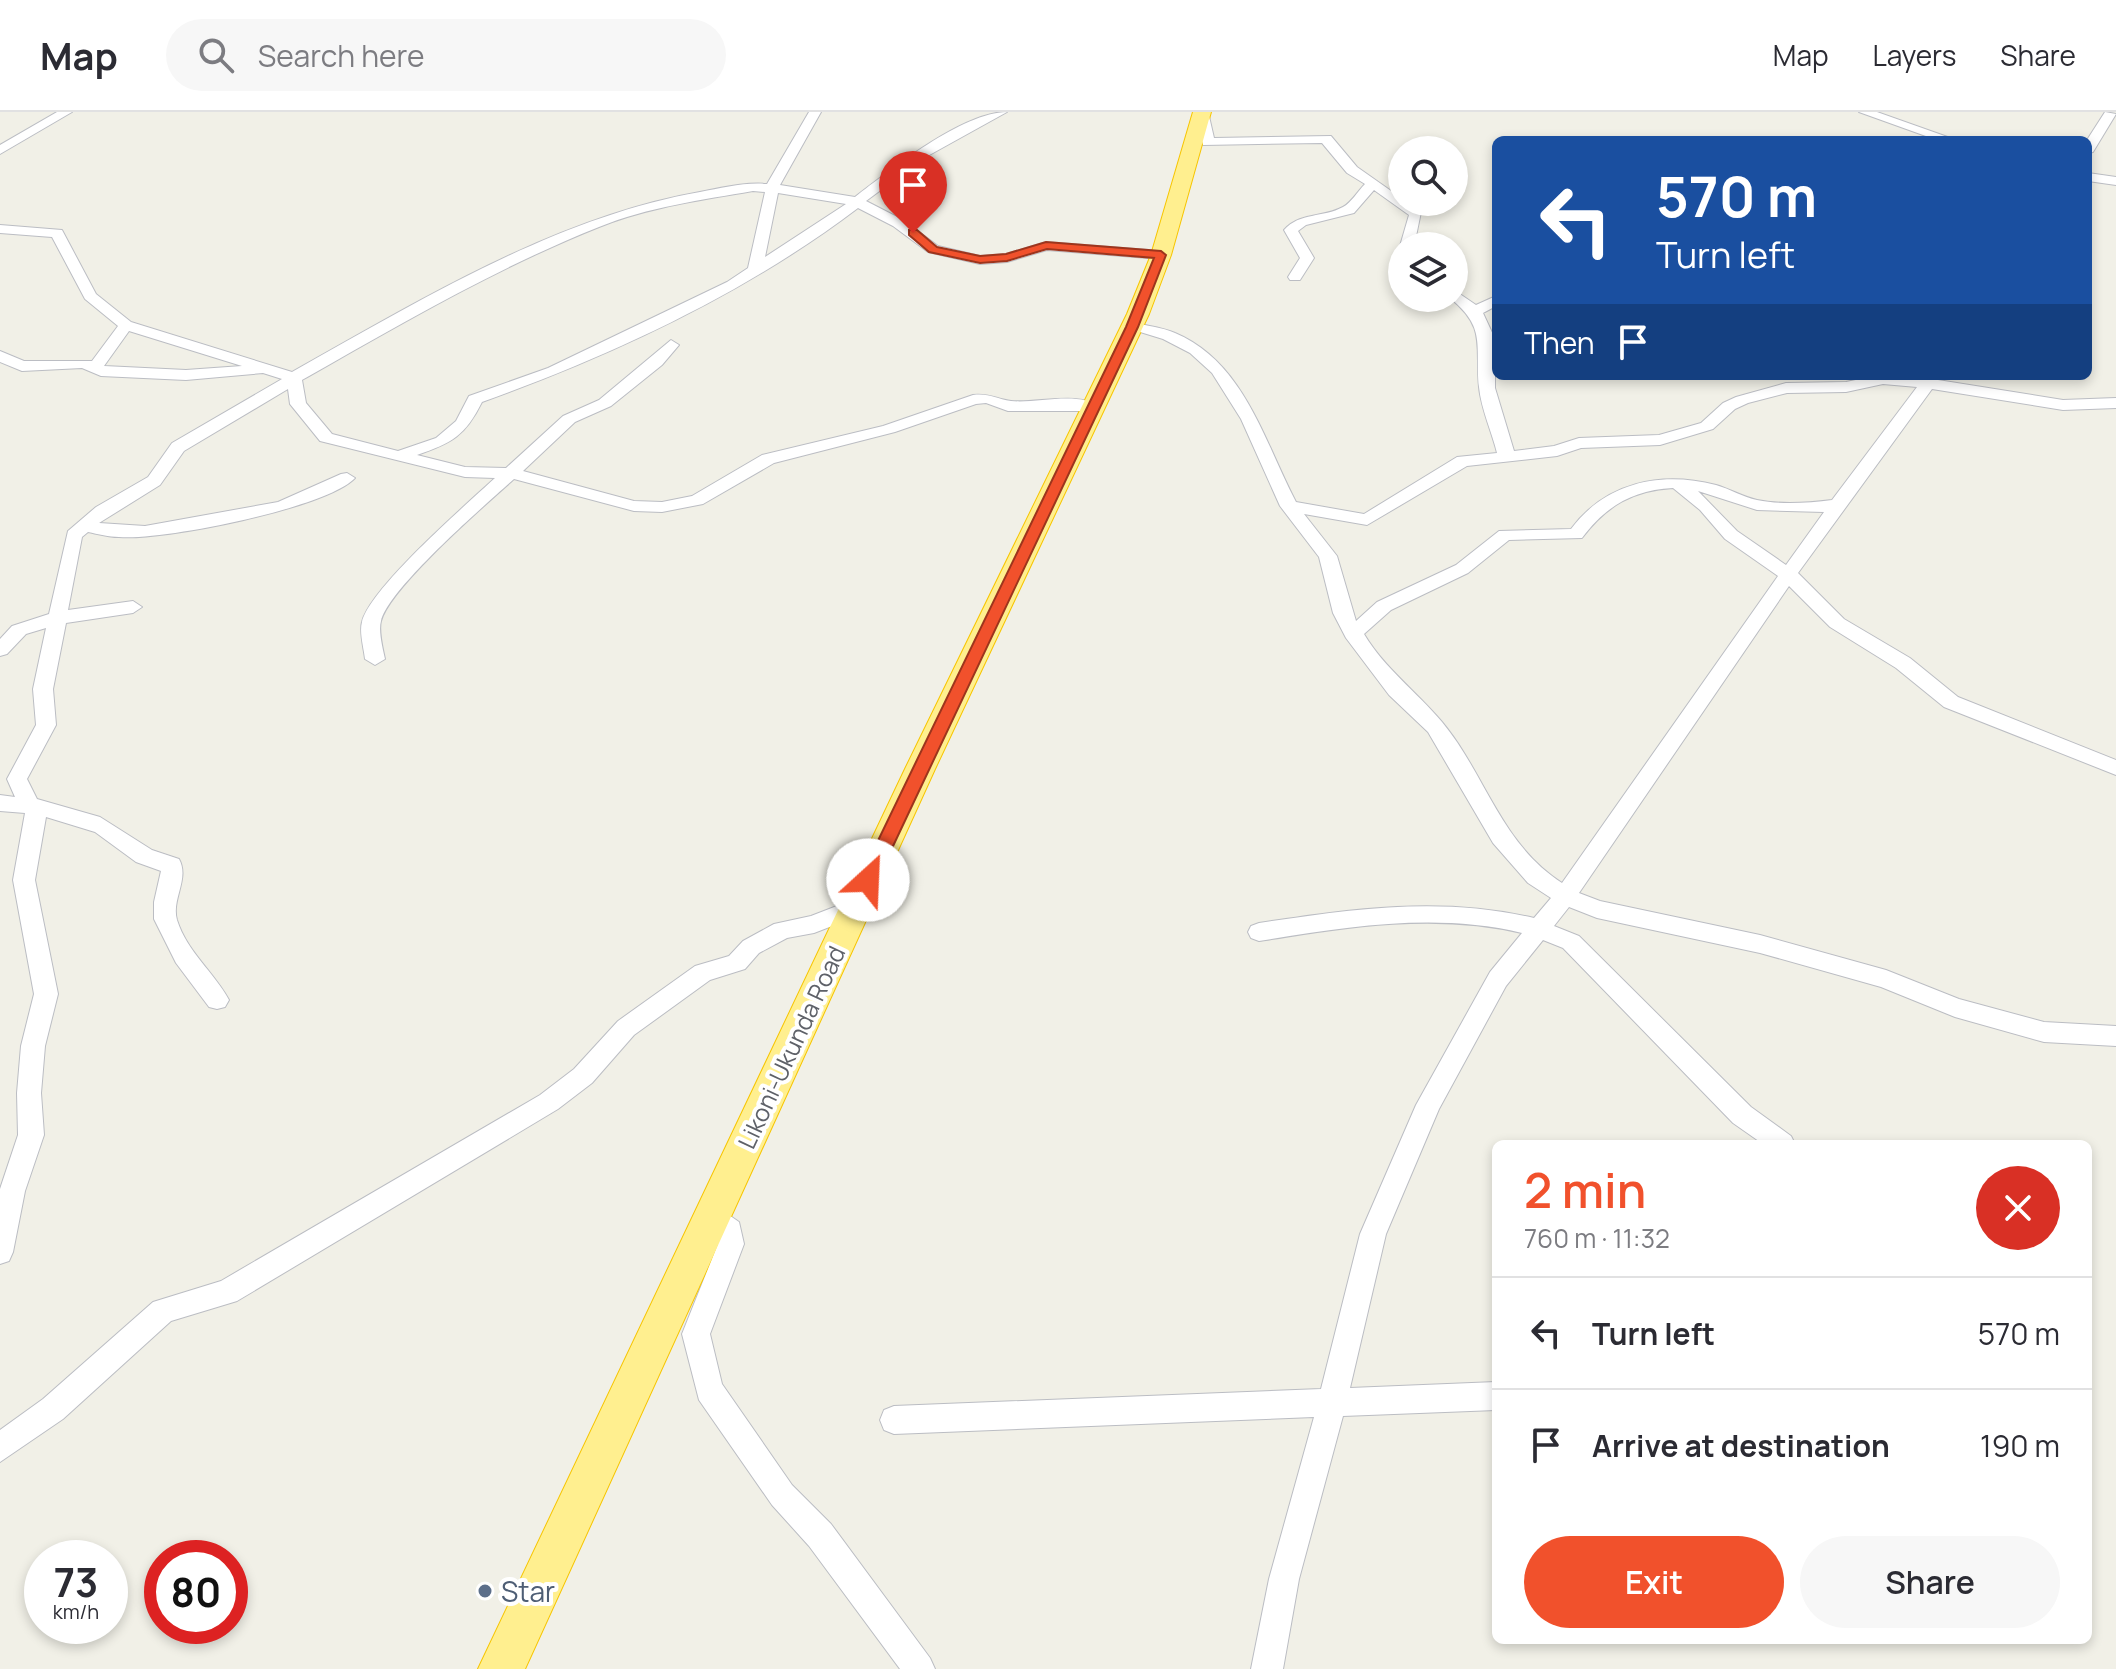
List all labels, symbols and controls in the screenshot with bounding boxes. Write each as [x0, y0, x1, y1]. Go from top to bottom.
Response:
search box [166, 19, 726, 91]
text: Map [40, 29, 118, 81]
icon: search [194, 33, 238, 77]
text: Search here [258, 35, 425, 76]
text: Map [1773, 36, 1829, 74]
text: Layers [1873, 36, 1956, 74]
text: Share [2000, 36, 2076, 74]
map controls [1388, 136, 1468, 312]
button: search [1388, 136, 1468, 216]
pin [879, 151, 947, 233]
text: 570 m [1656, 157, 1817, 234]
icon: arrive [891, 163, 935, 207]
icon: left [1524, 168, 1628, 272]
text: Turn left [1656, 230, 1795, 279]
button: layers [1388, 232, 1468, 312]
icon: arrive [1611, 320, 1655, 364]
text: Then [1524, 322, 1595, 363]
position arrow [826, 838, 910, 922]
street label: Likoni-Ukunda Road [730, 940, 852, 1154]
text: 2 min [1524, 1157, 1646, 1222]
button: close [1976, 1166, 2060, 1250]
text: 760 m · 11:32 [1524, 1220, 1670, 1256]
icon: left [1524, 1311, 1568, 1355]
text: Turn left [1592, 1313, 1715, 1354]
text: 570 m [1978, 1313, 2060, 1354]
icon: arrive [1524, 1423, 1568, 1467]
text: Arrive at destination [1592, 1425, 1890, 1466]
text: 190 m [1980, 1425, 2060, 1466]
button: Exit [1524, 1536, 1784, 1628]
button: Share [1800, 1536, 2060, 1628]
speed limit sign: 80 [144, 1540, 248, 1644]
text: 73 [54, 1554, 98, 1609]
place label: Star [501, 1572, 555, 1610]
marker: Star [476, 1582, 494, 1600]
text: km/h [53, 1598, 99, 1625]

